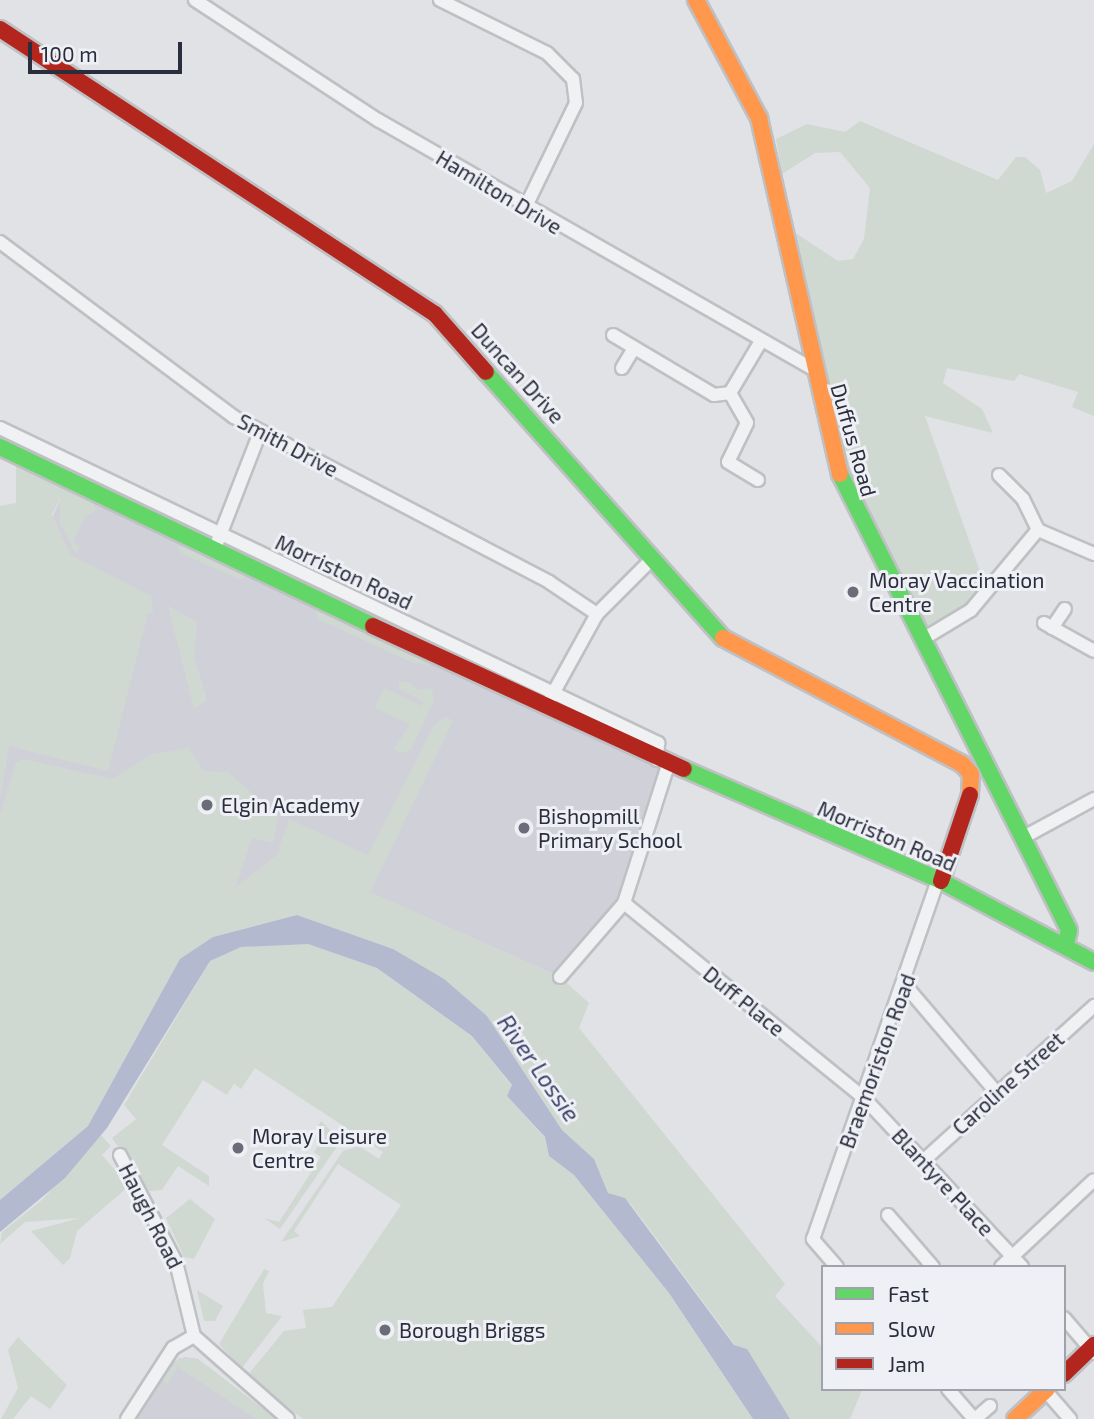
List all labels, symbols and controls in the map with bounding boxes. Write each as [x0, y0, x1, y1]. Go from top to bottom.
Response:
scale bar [32, 28, 186, 72]
text: 100 m [41, 41, 98, 66]
street label: Hamilton Drive [432, 145, 566, 239]
street label: Duncan Drive [466, 318, 570, 428]
street label: Duffus Road [826, 381, 882, 499]
street label: Smith Drive [233, 408, 343, 482]
street label: Morriston Road [271, 529, 417, 615]
place label: Moray Vaccination Centre [869, 567, 1045, 617]
marker: Moray Vaccination Centre [843, 582, 863, 602]
place label: Elgin Academy [221, 792, 360, 818]
street label: Morriston Road [814, 795, 960, 877]
marker: Elgin Academy [199, 797, 215, 813]
place label: Bishopmill Primary School [538, 803, 683, 853]
marker: Bishopmill Primary School [516, 820, 532, 836]
street label: Duff Place [698, 961, 790, 1041]
street label: Braemoriston Road [834, 970, 920, 1152]
water label: River Lossie [492, 1009, 586, 1127]
street label: Caroline Street [947, 1026, 1069, 1140]
place label: Moray Leisure Centre [252, 1123, 387, 1173]
street label: Blantyre Place [887, 1123, 999, 1241]
marker: Moray Leisure Centre [230, 1140, 246, 1156]
street label: Haugh Road [114, 1159, 188, 1273]
legend [821, 1265, 1066, 1391]
text: Fast [888, 1281, 929, 1306]
text: Slow [888, 1316, 935, 1341]
place label: Borough Briggs [399, 1317, 545, 1343]
marker: Borough Briggs [377, 1322, 393, 1338]
text: Jam [888, 1351, 925, 1376]

